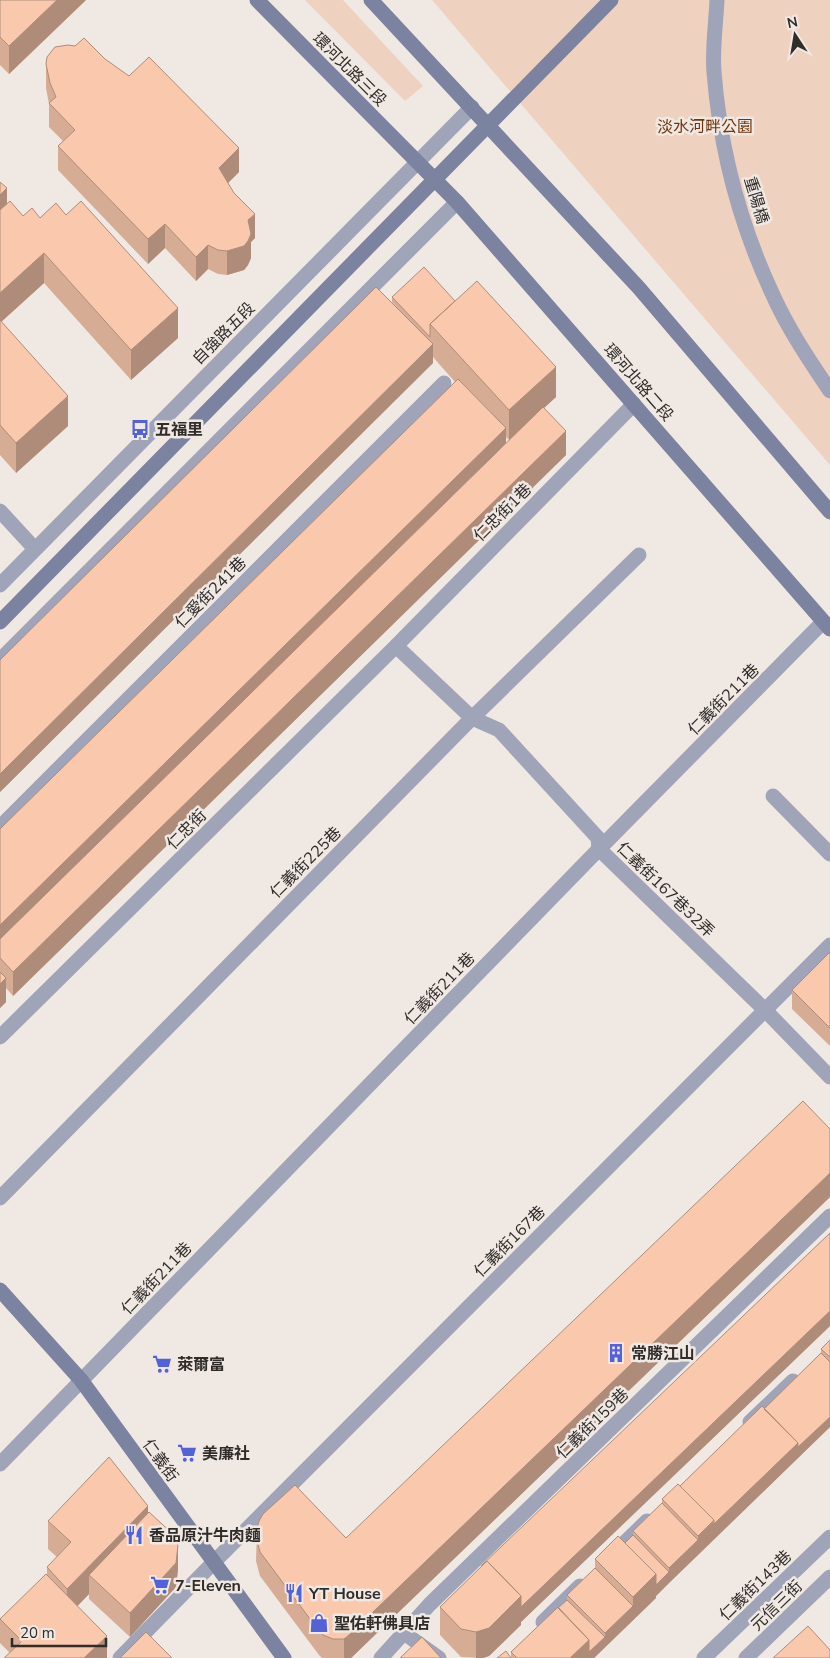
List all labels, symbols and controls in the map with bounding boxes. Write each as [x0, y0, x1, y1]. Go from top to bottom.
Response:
north arrow [770, 10, 820, 60]
text: N [785, 12, 800, 33]
street label: 環河北路三段 [308, 28, 391, 111]
park label: 淡水河畔公園 [657, 116, 753, 138]
street label: 重陽橋 [739, 174, 774, 226]
street label: 自強路五段 [188, 298, 260, 370]
street label: 環河北路二段 [598, 339, 678, 426]
bus stop icon: 五福里 [129, 418, 151, 440]
place label: 五福里 [155, 419, 203, 441]
street label: 仁忠街1巷 [469, 479, 537, 547]
street label: 仁愛街241巷 [170, 552, 251, 633]
street label: 仁義街211巷 [683, 659, 764, 740]
street label: 仁忠街 [162, 805, 211, 854]
street label: 仁義街225巷 [265, 822, 346, 903]
street label: 仁義街167巷32弄 [612, 837, 719, 942]
street label: 仁義街211巷 [400, 948, 480, 1030]
street label: 仁義街167巷 [469, 1201, 550, 1282]
street label: 仁義街211巷 [117, 1238, 197, 1320]
building icon: 常勝江山 [605, 1342, 627, 1364]
place label: 常勝江山 [631, 1343, 695, 1365]
supermarket icon: 萊爾富 [151, 1353, 173, 1375]
place label: 萊爾富 [177, 1354, 225, 1376]
street label: 仁義街159巷 [552, 1384, 634, 1464]
street label: 仁義街 [137, 1435, 183, 1486]
supermarket icon: 美廉社 [176, 1442, 198, 1464]
place label: 美廉社 [202, 1443, 250, 1465]
restaurant icon: 香品原汁牛肉麵 [123, 1524, 145, 1546]
place label: 香品原汁牛肉麵 [149, 1525, 261, 1547]
street label: 仁義街143巷 [715, 1546, 797, 1626]
supermarket icon: 7-Eleven [149, 1574, 171, 1596]
place label: 7-Eleven [175, 1575, 241, 1597]
street label: 元信三街 [746, 1576, 807, 1636]
restaurant icon: YT House [283, 1582, 305, 1604]
place label: YT House [308, 1583, 381, 1605]
shop icon: 聖佑軒佛具店 [308, 1612, 330, 1634]
place label: 聖佑軒佛具店 [334, 1613, 430, 1635]
scale bar [12, 1616, 106, 1648]
text: 20 m [20, 1623, 55, 1643]

